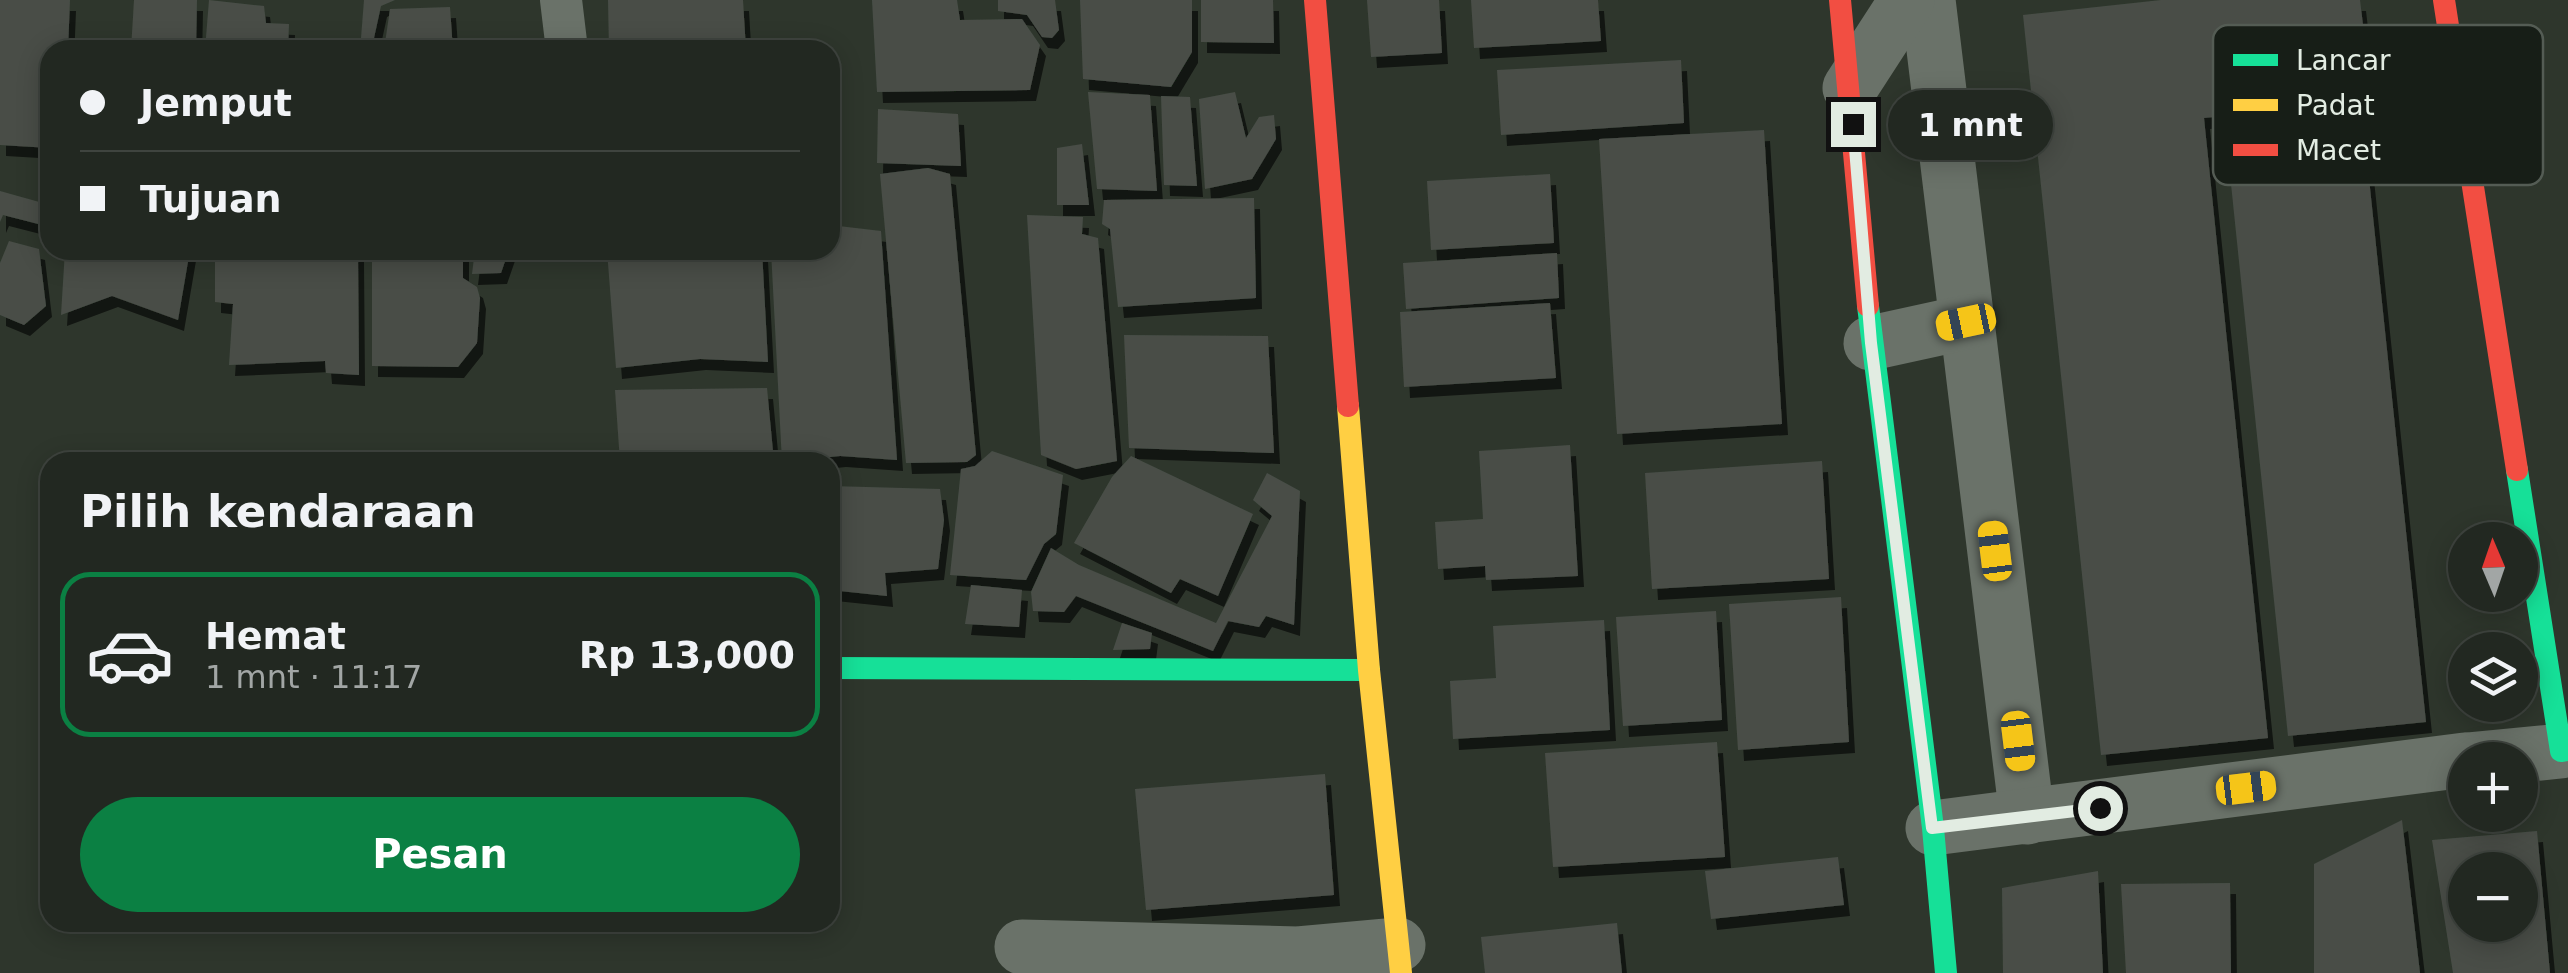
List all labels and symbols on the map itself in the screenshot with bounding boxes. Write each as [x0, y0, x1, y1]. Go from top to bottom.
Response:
legend [2213, 25, 2543, 185]
text: Lancar [2296, 44, 2391, 77]
callout: 1 mnt [1888, 89, 2053, 159]
text: Padat [2296, 89, 2375, 122]
route end [1831, 102, 1876, 147]
text: Macet [2296, 134, 2381, 167]
car [1934, 301, 1998, 343]
car [1976, 519, 2014, 583]
north arrow [2448, 522, 2538, 612]
car [1999, 709, 2037, 773]
car [2214, 769, 2278, 807]
route start [2078, 786, 2123, 831]

